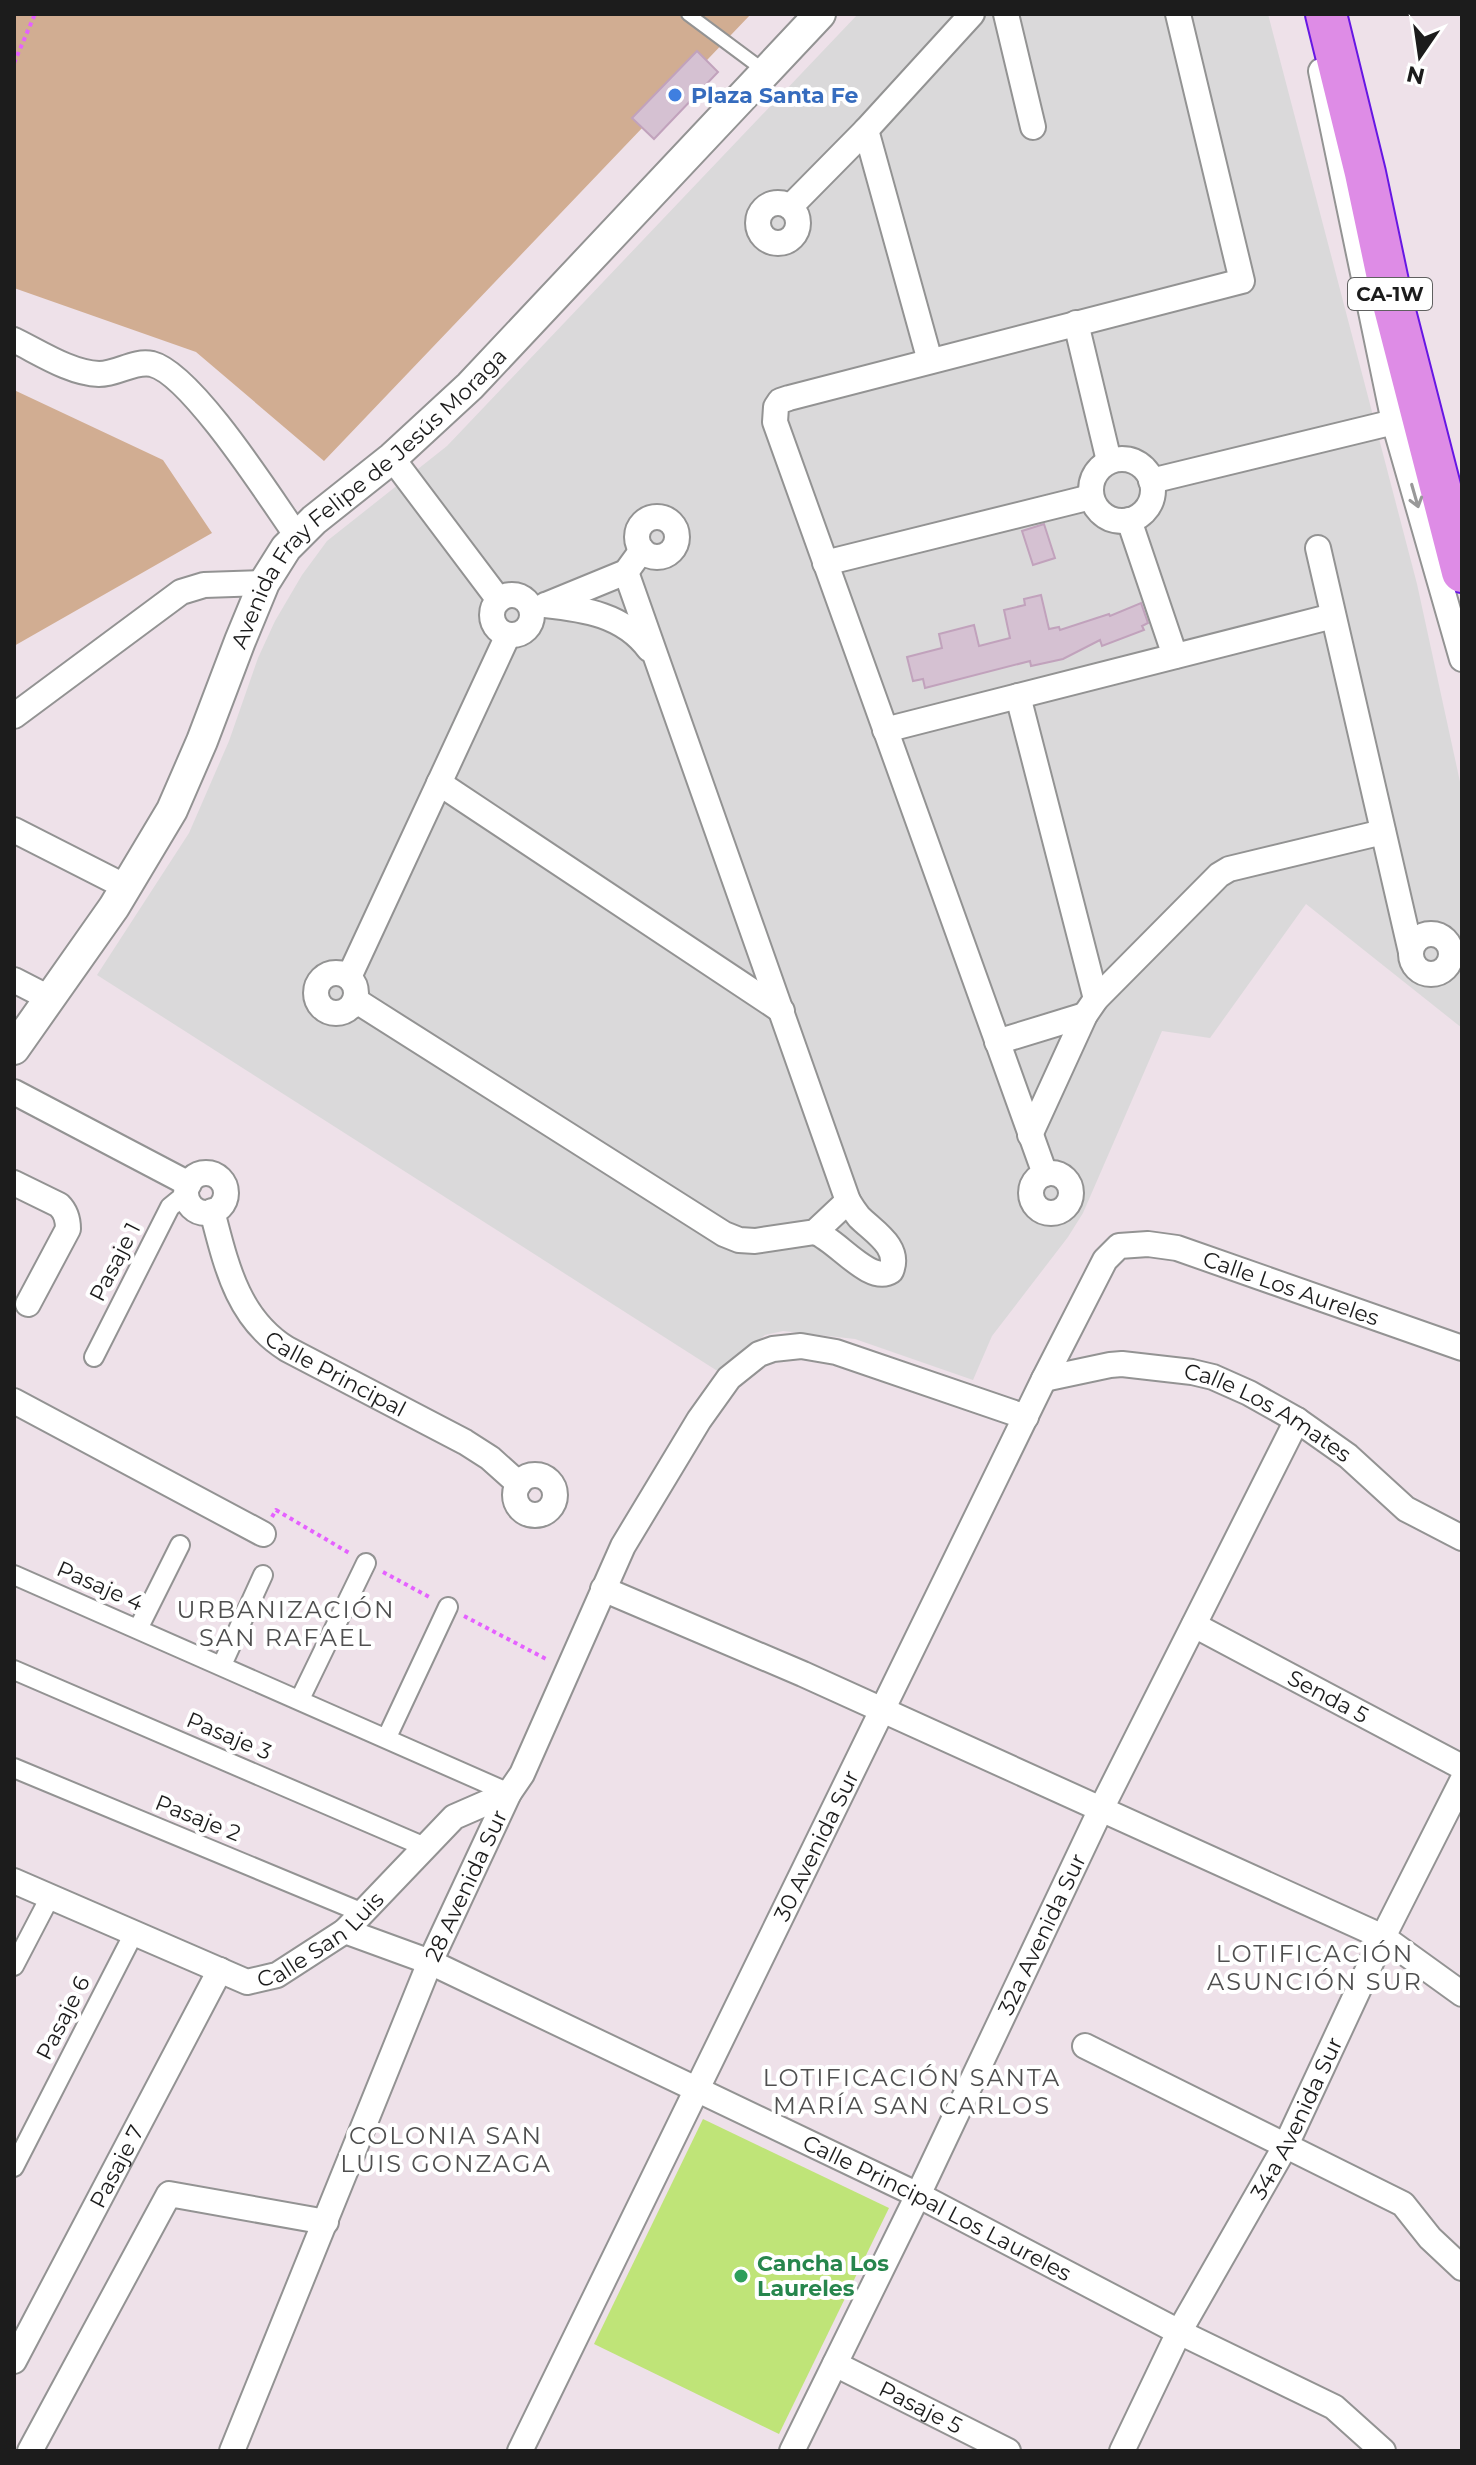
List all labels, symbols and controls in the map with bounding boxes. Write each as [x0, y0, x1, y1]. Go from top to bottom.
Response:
north arrow [1380, 16, 1460, 96]
text: N [1404, 60, 1427, 90]
place label: Plaza Santa Fe [691, 82, 859, 109]
marker: Plaza Santa Fe [666, 86, 684, 104]
road number: CA-1W [1348, 278, 1432, 310]
street label: Avenida Fray Felipe de Jesús Moraga [225, 342, 512, 652]
one-way arrow [1408, 483, 1423, 509]
street label: Pasaje 1 [84, 1218, 146, 1306]
street label: Calle Los Aureles [1200, 1245, 1383, 1331]
street label: Calle Principal [260, 1324, 411, 1422]
street label: Calle Los Amates [1182, 1357, 1357, 1468]
street label: Pasaje 4 [53, 1555, 148, 1617]
district label: URBANIZACIÓN SAN RAFAEL [177, 1595, 395, 1652]
street label: Senda 5 [1283, 1664, 1373, 1729]
street label: Pasaje 3 [182, 1706, 276, 1766]
street label: 30 Avenida Sur [768, 1766, 864, 1925]
street label: Pasaje 2 [151, 1789, 245, 1847]
street label: 28 Avenida Sur [419, 1805, 513, 1966]
street label: 32a Avenida Sur [992, 1849, 1091, 2019]
street label: Calle San Luis [254, 1886, 389, 1993]
district label: LOTIFICACIÓN ASUNCIÓN SUR [1207, 1939, 1423, 1996]
street label: Pasaje 6 [30, 1971, 96, 2065]
street label: 34a Avenida Sur [1244, 2033, 1348, 2204]
district label: LOTIFICACIÓN SANTA MARÍA SAN CARLOS [763, 2063, 1061, 2120]
street label: Pasaje 7 [84, 2120, 150, 2213]
district label: COLONIA SAN LUIS GONZAGA [340, 2121, 552, 2178]
street label: Calle Principal Los Laureles [799, 2129, 1076, 2287]
place label: Cancha Los Laureles [757, 2250, 889, 2302]
marker: Cancha Los Laureles [732, 2267, 750, 2285]
street label: Pasaje 5 [875, 2375, 967, 2439]

